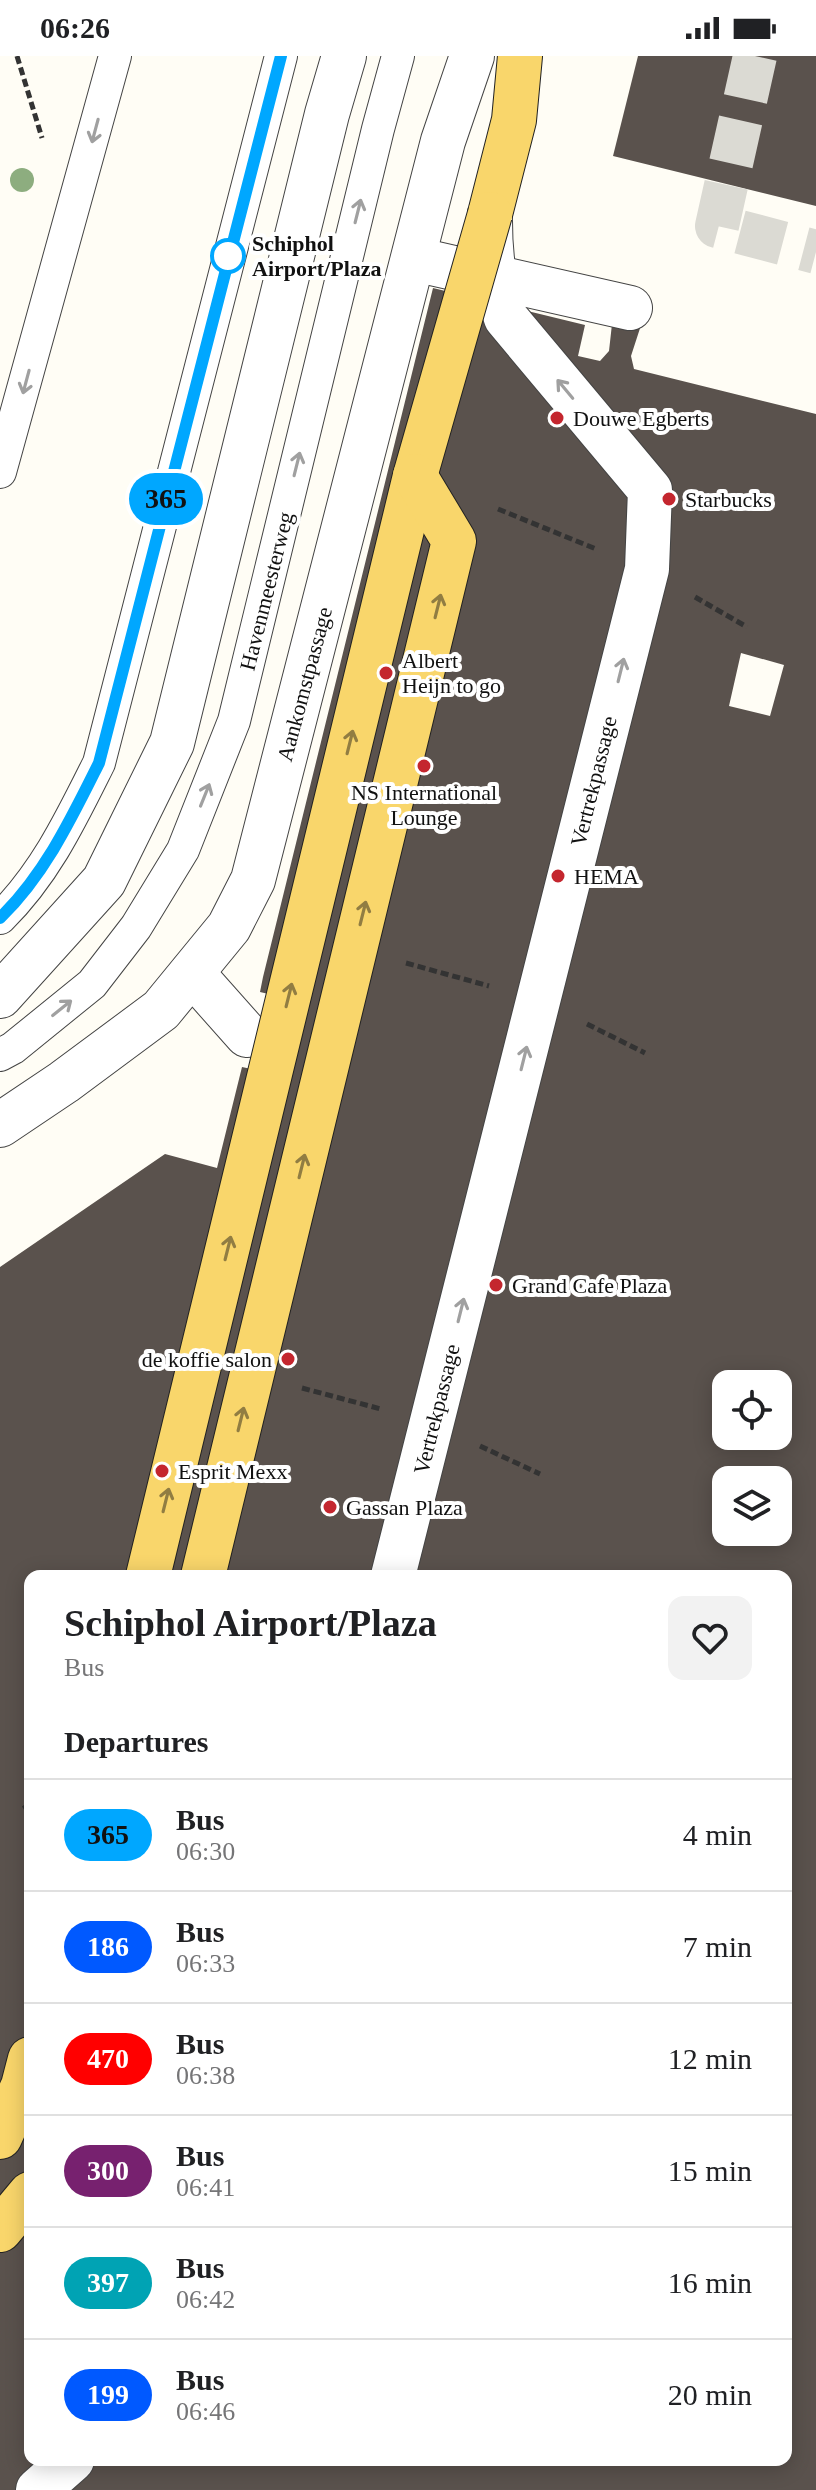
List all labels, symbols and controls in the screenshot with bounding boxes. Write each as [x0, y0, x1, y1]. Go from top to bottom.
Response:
text: 06:26 [40, 11, 110, 44]
one-way arrow [86, 118, 101, 144]
one-way arrow [351, 199, 366, 225]
place label: Schiphol Airport/Plaza [252, 231, 382, 281]
marker: Schiphol Airport/Plaza [211, 239, 245, 273]
one-way arrow [17, 368, 32, 394]
one-way arrow [556, 379, 574, 399]
place label: Douwe Egberts [573, 406, 709, 431]
marker: Douwe Egberts [548, 409, 566, 427]
one-way arrow [290, 451, 305, 477]
line badge: 365 [120, 473, 212, 525]
text: 365 [145, 483, 187, 514]
place label: Starbucks [685, 487, 772, 512]
marker: Starbucks [660, 490, 678, 508]
street label: Havenmeesterweg [235, 509, 298, 673]
one-way arrow [431, 594, 446, 620]
street label: Aankomstpassage [272, 604, 337, 764]
place label: Albert Heijn to go [402, 648, 501, 698]
one-way arrow [615, 658, 630, 684]
marker: Albert Heijn to go [377, 664, 395, 682]
street label: Vertrekpassage [565, 713, 622, 849]
one-way arrow [344, 730, 359, 756]
marker: NS International Lounge [415, 757, 433, 775]
place label: NS International Lounge [351, 780, 497, 830]
one-way arrow [199, 783, 213, 808]
place label: HEMA [574, 864, 639, 889]
marker: HEMA [549, 867, 567, 885]
one-way arrow [357, 901, 372, 927]
one-way arrow [282, 983, 297, 1008]
one-way arrow [51, 999, 72, 1017]
one-way arrow [517, 1046, 532, 1072]
one-way arrow [296, 1153, 311, 1179]
one-way arrow [221, 1235, 236, 1261]
place label: Grand Cafe Plaza [512, 1273, 667, 1298]
marker: Grand Cafe Plaza [487, 1276, 505, 1294]
one-way arrow [454, 1298, 469, 1324]
street label: Vertrekpassage [408, 1341, 465, 1477]
place label: de koffie salon [142, 1347, 272, 1372]
marker: de koffie salon [279, 1350, 297, 1368]
map controls [712, 1370, 792, 1546]
button: locate [712, 1370, 792, 1450]
one-way arrow [235, 1406, 250, 1432]
place label: Esprit Mexx [178, 1459, 287, 1484]
marker: Esprit Mexx [153, 1462, 171, 1480]
button: layers [712, 1466, 792, 1546]
one-way arrow [160, 1488, 175, 1514]
place label: Gassan Plaza [346, 1495, 463, 1520]
marker: Gassan Plaza [321, 1498, 339, 1516]
button: heart [668, 1596, 752, 1680]
text: Schiphol Airport/Plaza [64, 1602, 437, 1644]
text: Bus [64, 1653, 104, 1682]
text: Departures [64, 1725, 208, 1758]
text: Bus [176, 1803, 224, 1836]
text: 4 min [683, 1818, 752, 1851]
text: 365 [87, 1819, 129, 1850]
text: 06:30 [176, 1837, 235, 1866]
text: Bus [176, 1915, 224, 1948]
text: 7 min [683, 1930, 752, 1963]
text: 186 [87, 1931, 129, 1962]
text: 06:33 [176, 1949, 235, 1978]
text: Bus [176, 2027, 224, 2060]
text: 12 min [668, 2042, 752, 2075]
text: 470 [87, 2043, 129, 2074]
text: 06:38 [176, 2061, 235, 2090]
text: Bus [176, 2139, 224, 2172]
text: 15 min [668, 2154, 752, 2187]
text: 300 [87, 2155, 129, 2186]
text: 06:41 [176, 2173, 235, 2202]
text: Bus [176, 2251, 224, 2284]
text: 16 min [668, 2266, 752, 2299]
text: 397 [87, 2267, 129, 2298]
text: 06:42 [176, 2285, 235, 2314]
text: Bus [176, 2363, 224, 2396]
text: 20 min [668, 2378, 752, 2411]
text: 199 [87, 2379, 129, 2410]
text: 06:46 [176, 2397, 235, 2426]

